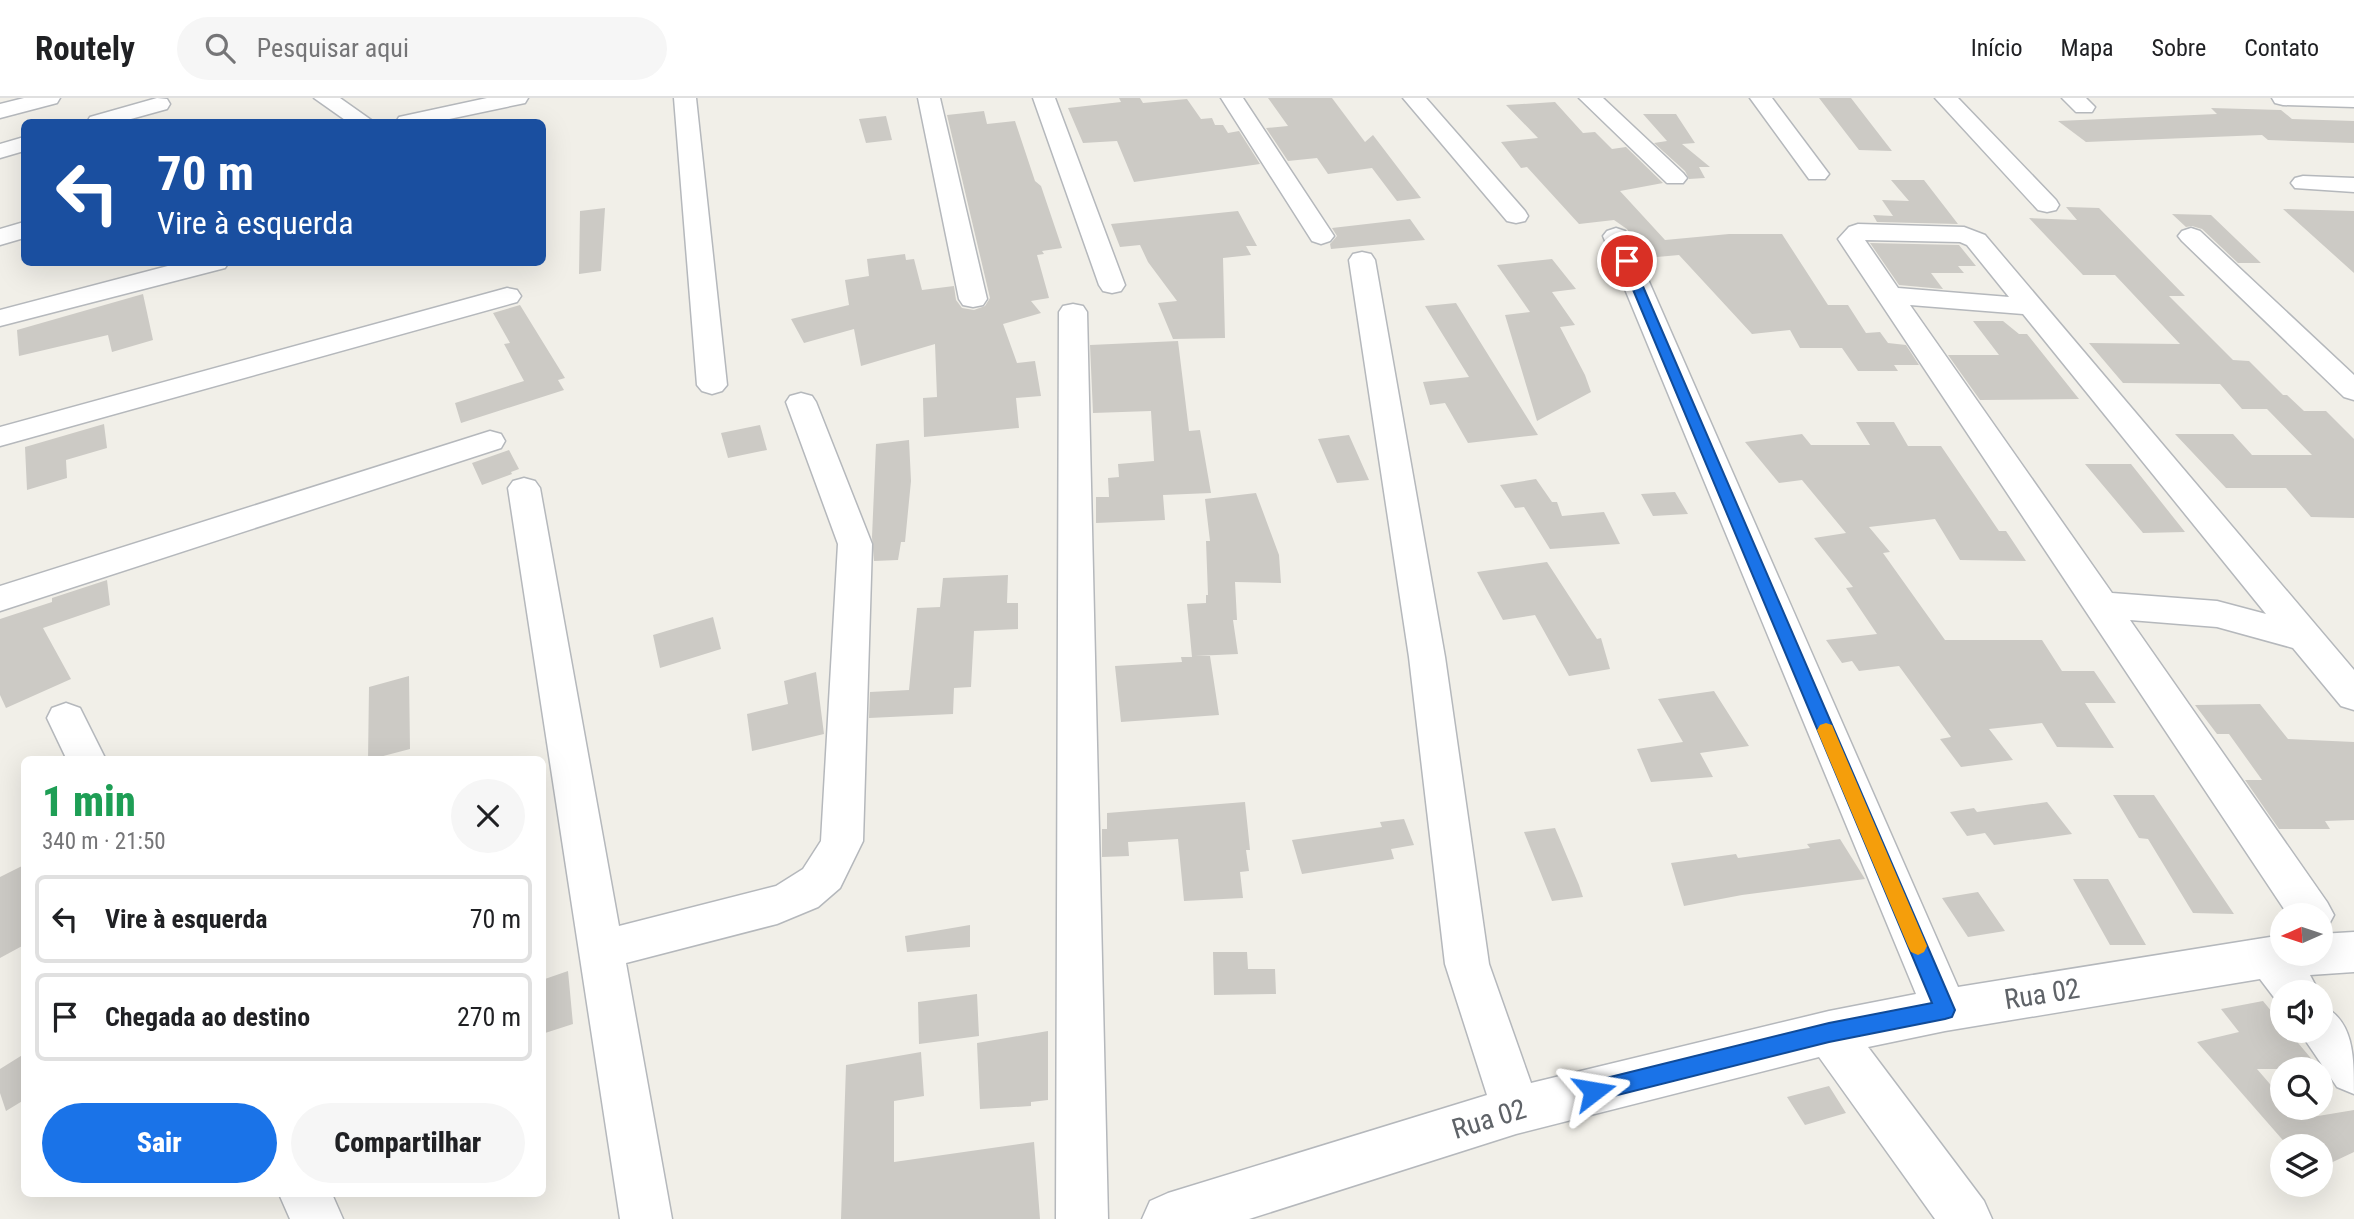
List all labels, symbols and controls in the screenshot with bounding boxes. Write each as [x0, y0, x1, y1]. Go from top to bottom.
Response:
search box [177, 17, 667, 80]
text: Routely [35, 29, 135, 68]
icon: search [201, 29, 239, 67]
text: Pesquisar aqui [257, 33, 409, 63]
text: Início [1971, 34, 2023, 62]
text: Mapa [2061, 34, 2114, 62]
text: Sobre [2152, 34, 2206, 62]
text: Contato [2244, 34, 2319, 62]
text: 70 m [157, 145, 254, 202]
icon: left [42, 147, 133, 238]
text: Vire à esquerda [157, 204, 353, 242]
pin [1597, 231, 1657, 291]
icon: arrive [1608, 242, 1646, 280]
text: 1 min [42, 777, 136, 826]
button: close [451, 779, 525, 853]
text: 340 m · 21:50 [42, 828, 166, 855]
icon: left [46, 900, 84, 938]
north arrow [2270, 903, 2333, 966]
map controls [2270, 903, 2333, 1197]
text: Vire à esquerda [105, 904, 268, 934]
text: 70 m [470, 904, 521, 934]
street label: Rua 02 [2002, 972, 2082, 1016]
button: sound [2270, 980, 2333, 1043]
icon: arrive [46, 998, 84, 1036]
text: Chegada ao destino [105, 1002, 310, 1032]
text: 270 m [457, 1002, 521, 1032]
position arrow [1557, 1054, 1631, 1128]
button: search [2270, 1057, 2333, 1120]
street label: Rua 02 [1448, 1092, 1530, 1146]
button: Sair [42, 1103, 277, 1183]
button: Compartilhar [291, 1103, 525, 1183]
button: layers [2270, 1134, 2333, 1197]

